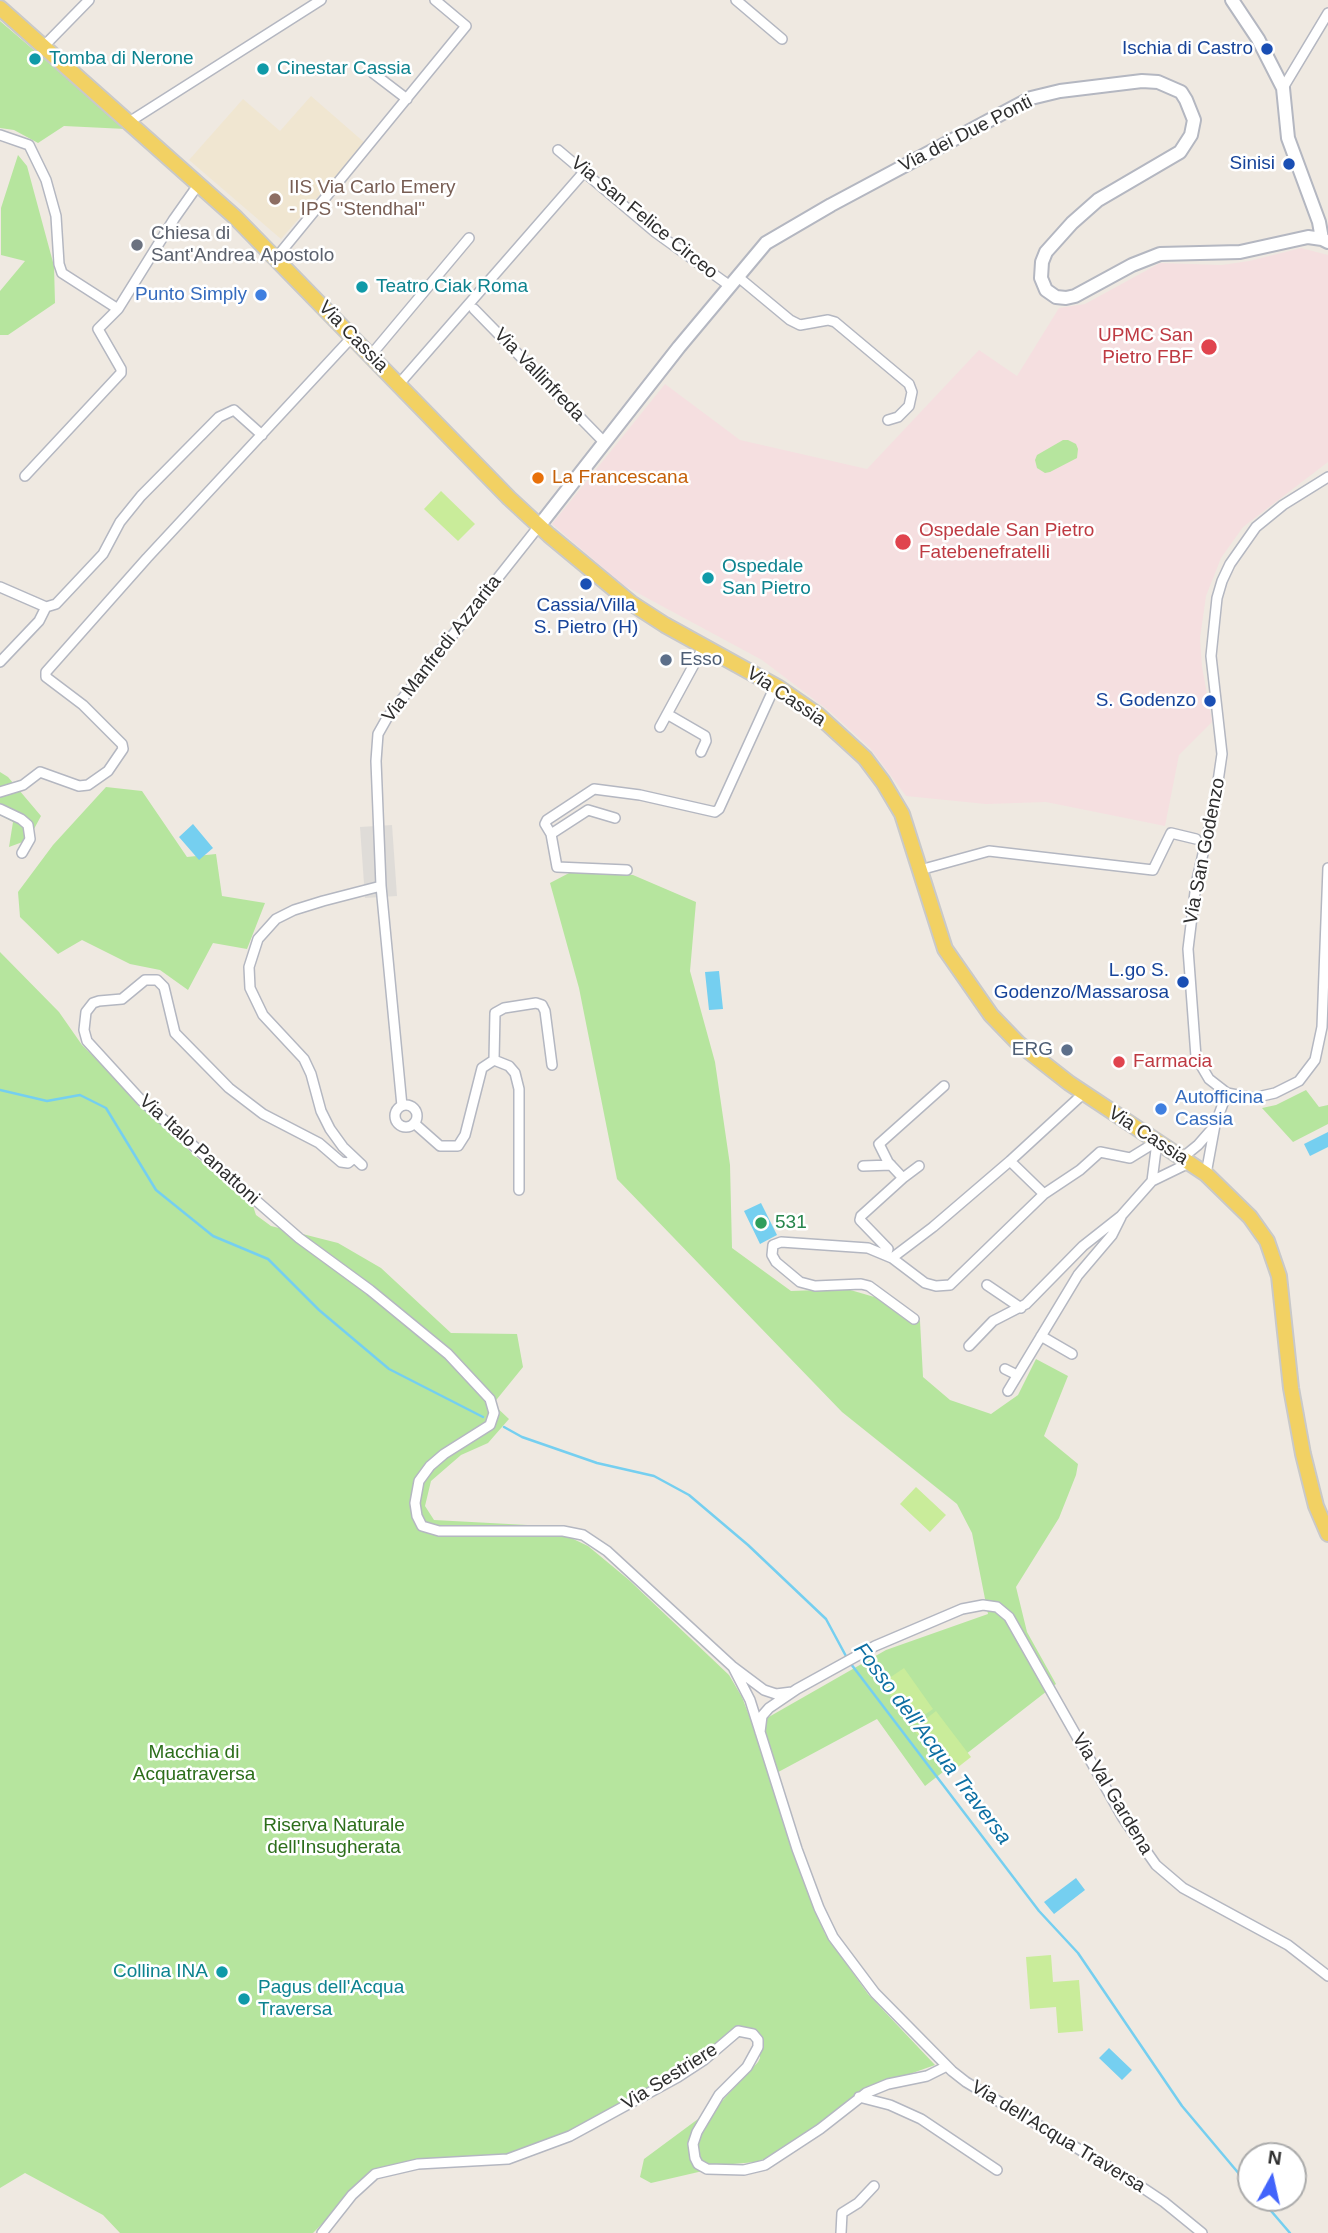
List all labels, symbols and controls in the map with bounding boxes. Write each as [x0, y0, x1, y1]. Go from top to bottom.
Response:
place label: Ischia di Castro [1122, 38, 1253, 60]
marker: Ischia di Castro [1259, 41, 1275, 57]
place label: Tomba di Nerone [49, 48, 194, 70]
marker: Tomba di Nerone [27, 51, 43, 67]
place label: Cinestar Cassia [277, 58, 411, 80]
marker: Cinestar Cassia [255, 61, 271, 77]
street label: Via dei Due Ponti [896, 91, 1036, 177]
street label: Via San Felice Circeo [566, 152, 722, 284]
place label: Sinisi [1230, 153, 1275, 175]
marker: Sinisi [1281, 156, 1297, 172]
place label: IIS Via Carlo Emery - IPS "Stendhal" [289, 177, 455, 221]
marker: IIS Via Carlo Emery - IPS "Stendhal" [267, 191, 283, 207]
place label: Chiesa di Sant'Andrea Apostolo [151, 223, 334, 267]
marker: Chiesa di Sant'Andrea Apostolo [129, 237, 145, 253]
place label: Teatro Ciak Roma [376, 276, 528, 298]
marker: Teatro Ciak Roma [354, 279, 370, 295]
place label: Punto Simply [135, 284, 247, 306]
marker: Punto Simply [253, 287, 269, 303]
street label: Via Cassia [313, 297, 393, 377]
street label: Via Vallinfreda [489, 324, 589, 426]
place label: UPMC San Pietro FBF [1098, 325, 1193, 369]
marker: UPMC San Pietro FBF [1199, 337, 1219, 357]
place label: La Francescana [552, 467, 688, 489]
marker: La Francescana [530, 470, 546, 486]
place label: Ospedale San Pietro Fatebenefratelli [919, 520, 1094, 564]
marker: Ospedale San Pietro Fatebenefratelli [893, 532, 913, 552]
place label: Ospedale San Pietro [722, 556, 811, 600]
marker: Ospedale San Pietro [700, 570, 716, 586]
street label: Via Manfredi Azzarita [378, 571, 506, 727]
marker: Cassia/Villa S. Pietro (H) [578, 576, 594, 592]
place label: Cassia/Villa S. Pietro (H) [534, 595, 638, 639]
place label: Esso [680, 649, 722, 671]
marker: Esso [658, 652, 674, 668]
street label: Via Cassia [742, 662, 830, 732]
place label: S. Godenzo [1096, 690, 1196, 712]
marker: S. Godenzo [1202, 693, 1218, 709]
street label: Via San Godenzo [1180, 776, 1230, 926]
place label: L.go S. Godenzo/Massarosa [994, 960, 1169, 1004]
marker: L.go S. Godenzo/Massarosa [1175, 974, 1191, 990]
place label: ERG [1012, 1039, 1053, 1061]
marker: ERG [1059, 1042, 1075, 1058]
place label: Farmacia [1133, 1051, 1212, 1073]
marker: Farmacia [1111, 1054, 1127, 1070]
place label: Autofficina Cassia [1175, 1087, 1263, 1131]
street label: Via Italo Panattoni [134, 1090, 264, 1210]
marker: Autofficina Cassia [1153, 1101, 1169, 1117]
street label: Via Cassia [1104, 1102, 1192, 1170]
place label: 531 [775, 1212, 807, 1234]
marker: 531 [753, 1215, 769, 1231]
water label: Fosso dell'Acqua Traversa [848, 1638, 1016, 1850]
street label: Via Val Gardena [1067, 1729, 1157, 1859]
park label: Macchia di Acquatraversa [133, 1742, 255, 1786]
park label: Riserva Naturale dell'Insugherata [263, 1815, 405, 1859]
place label: Collina INA [113, 1961, 208, 1983]
marker: Collina INA [214, 1964, 230, 1980]
place label: Pagus dell'Acqua Traversa [258, 1977, 404, 2021]
marker: Pagus dell'Acqua Traversa [236, 1991, 252, 2007]
street label: Via Sestriere [618, 2039, 722, 2115]
street label: Via dell'Acqua Traversa [967, 2076, 1149, 2198]
north arrow [1237, 2142, 1307, 2212]
text: N [1266, 2146, 1283, 2169]

